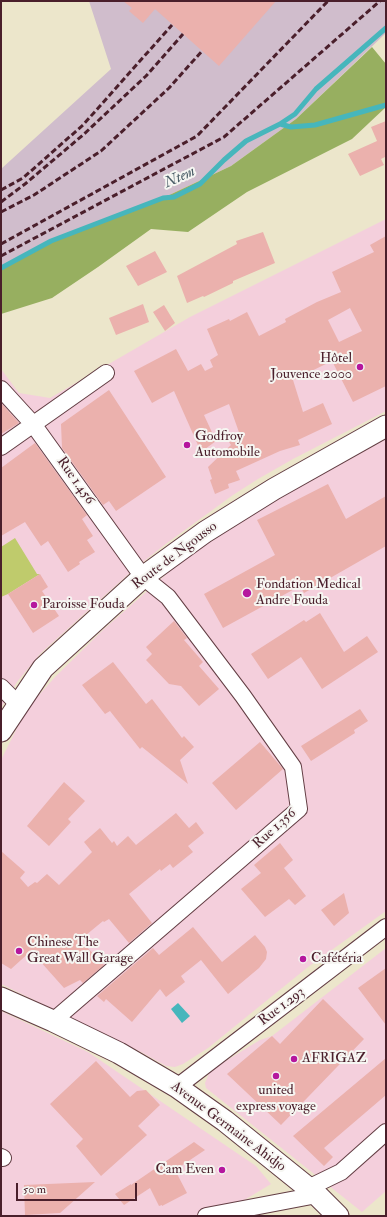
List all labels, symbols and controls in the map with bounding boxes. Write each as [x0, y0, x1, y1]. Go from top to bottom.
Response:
water label: Ntem [162, 163, 198, 193]
place label: Hôtel Jouvence 2000 [271, 351, 352, 384]
marker: Hôtel Jouvence 2000 [355, 362, 365, 372]
place label: Godfroy Automobile [195, 429, 260, 462]
marker: Godfroy Automobile [182, 440, 192, 450]
street label: Rue 1.456 [52, 454, 98, 508]
street label: Route de Ngousso [129, 519, 221, 593]
place label: Fondation Medical Andre Fouda [256, 577, 361, 610]
marker: Fondation Medical Andre Fouda [241, 587, 253, 599]
place label: Paroisse Fouda [42, 597, 125, 613]
marker: Paroisse Fouda [29, 600, 39, 610]
street label: Rue 1.356 [250, 805, 300, 853]
place label: Chinese The Great Wall Garage [27, 935, 133, 968]
marker: Chinese The Great Wall Garage [14, 946, 24, 956]
place label: Cafétéria [311, 951, 362, 967]
marker: Cafétéria [298, 954, 308, 964]
street label: Rue 1.293 [256, 984, 308, 1030]
place label: AFRIGAZ [302, 1051, 366, 1067]
marker: AFRIGAZ [289, 1054, 299, 1064]
marker: united express voyage [271, 1071, 281, 1081]
street label: Avenue Germaine Ahidjo [167, 1078, 289, 1176]
place label: united express voyage [236, 1083, 316, 1116]
place label: Cam Even [155, 1162, 214, 1178]
marker: Cam Even [217, 1165, 227, 1175]
scale bar [18, 1175, 139, 1201]
text: 50 m [23, 1182, 46, 1197]

